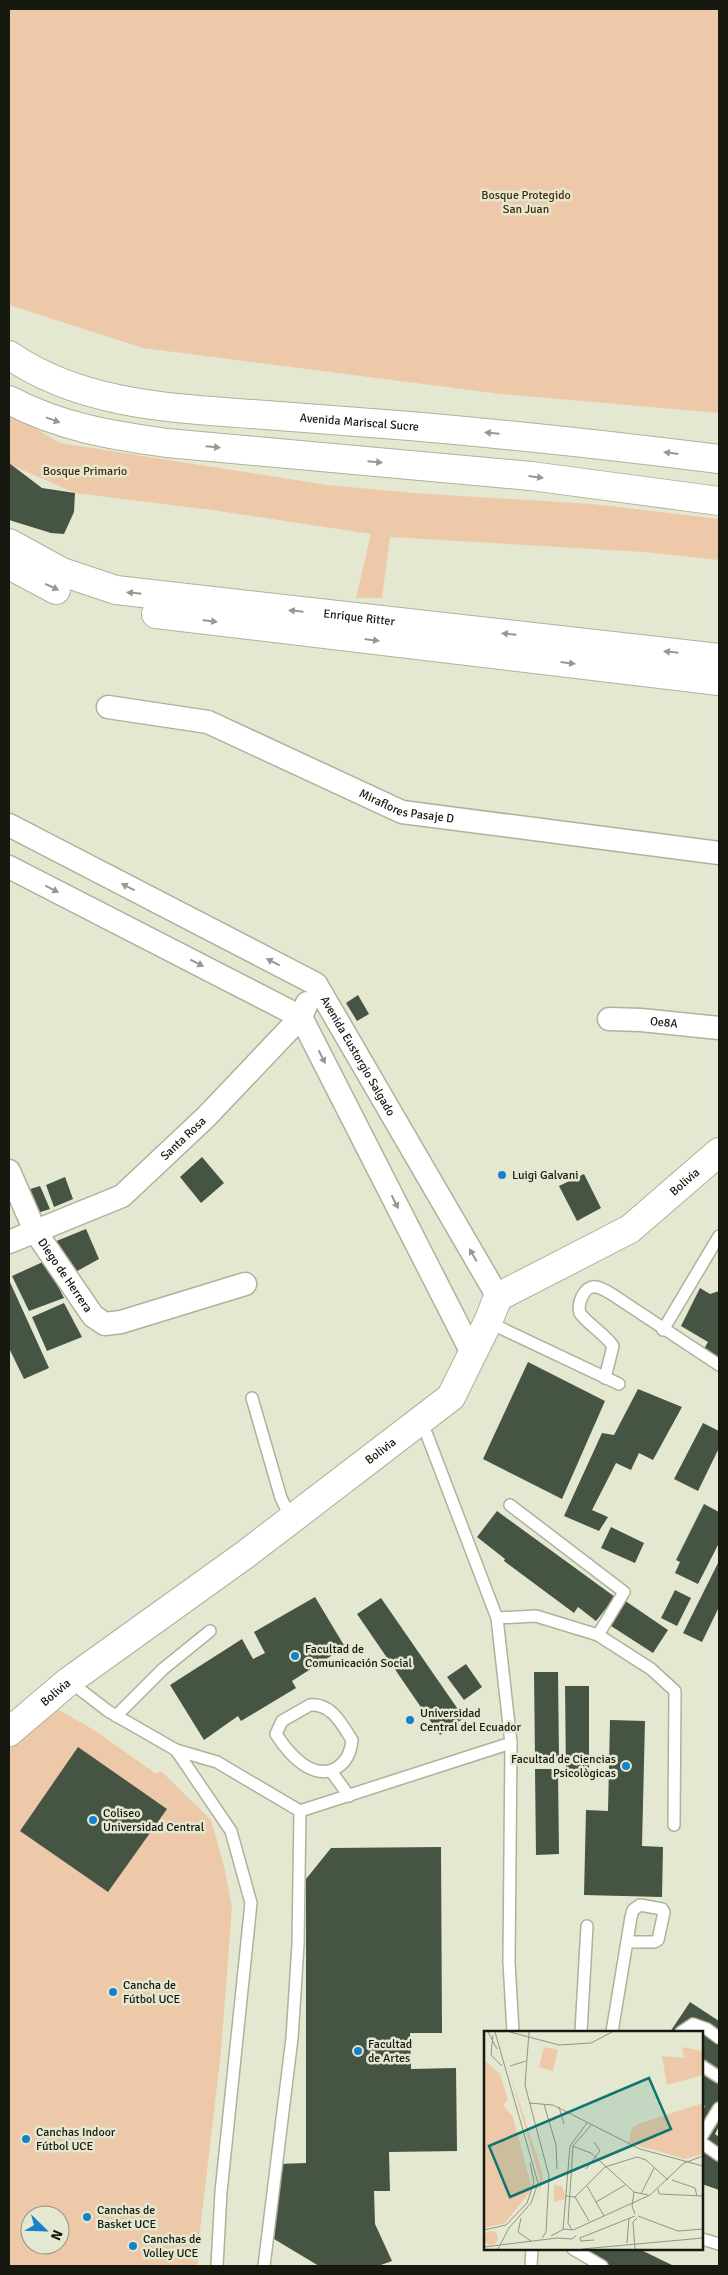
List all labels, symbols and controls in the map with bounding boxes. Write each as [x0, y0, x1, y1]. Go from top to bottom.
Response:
park label: Bosque Protegido San Juan [481, 188, 571, 217]
street label: Avenida Mariscal Sucre [299, 410, 420, 434]
one-way arrow [46, 417, 61, 425]
one-way arrow [484, 428, 500, 436]
one-way arrow [205, 443, 221, 451]
one-way arrow [663, 449, 679, 457]
one-way arrow [367, 458, 383, 466]
park label: Bosque Primario [43, 464, 127, 479]
one-way arrow [529, 473, 545, 481]
one-way arrow [45, 583, 59, 591]
one-way arrow [126, 589, 142, 597]
street label: Enrique Ritter [323, 606, 396, 629]
one-way arrow [287, 607, 303, 615]
one-way arrow [203, 617, 219, 625]
one-way arrow [501, 630, 517, 638]
one-way arrow [364, 636, 380, 644]
one-way arrow [662, 648, 678, 656]
one-way arrow [560, 659, 576, 667]
street label: Miraflores Pasaje D [357, 786, 455, 826]
one-way arrow [121, 883, 136, 891]
one-way arrow [45, 885, 59, 893]
one-way arrow [265, 958, 280, 966]
one-way arrow [190, 959, 204, 967]
street label: Avenida Eustorgio Salgado [317, 993, 399, 1119]
street label: Oe8A [649, 1013, 679, 1031]
one-way arrow [318, 1050, 326, 1064]
street label: Santa Rosa [157, 1113, 209, 1163]
street label: Bolivia [667, 1165, 703, 1199]
place label: Luigi Galvani [512, 1168, 578, 1183]
marker: Luigi Galvani [496, 1169, 508, 1181]
one-way arrow [391, 1195, 399, 1209]
street label: Diego de Herrera [35, 1235, 96, 1315]
one-way arrow [469, 1248, 478, 1261]
street label: Bolivia [362, 1434, 399, 1468]
place label: Facultad de Comunicación Social [305, 1642, 412, 1671]
marker: Facultad de Comunicación Social [289, 1650, 301, 1662]
street label: Bolivia [37, 1676, 74, 1709]
place label: Universidad Central del Ecuador [420, 1706, 522, 1735]
marker: Universidad Central del Ecuador [404, 1714, 416, 1726]
place label: Facultad de Ciencias Psicològicas [511, 1752, 616, 1781]
marker: Facultad de Ciencias Psicològicas [620, 1760, 632, 1772]
place label: Coliseo Universidad Central [103, 1806, 205, 1835]
marker: Coliseo Universidad Central [87, 1814, 99, 1826]
place label: Cancha de Fútbol UCE [123, 1978, 181, 2007]
marker: Cancha de Fútbol UCE [107, 1986, 119, 1998]
inset map [484, 2031, 703, 2250]
place label: Facultad de Artes [368, 2037, 412, 2066]
marker: Facultad de Artes [352, 2045, 364, 2057]
place label: Canchas Indoor Fútbol UCE [36, 2125, 116, 2154]
marker: Canchas Indoor Fútbol UCE [20, 2133, 32, 2145]
place label: Canchas de Basket UCE [97, 2203, 156, 2232]
north arrow [20, 2205, 70, 2255]
marker: Canchas de Basket UCE [81, 2211, 93, 2223]
text: N [47, 2227, 66, 2243]
place label: Canchas de Volley UCE [143, 2232, 201, 2261]
marker: Canchas de Volley UCE [127, 2240, 139, 2252]

